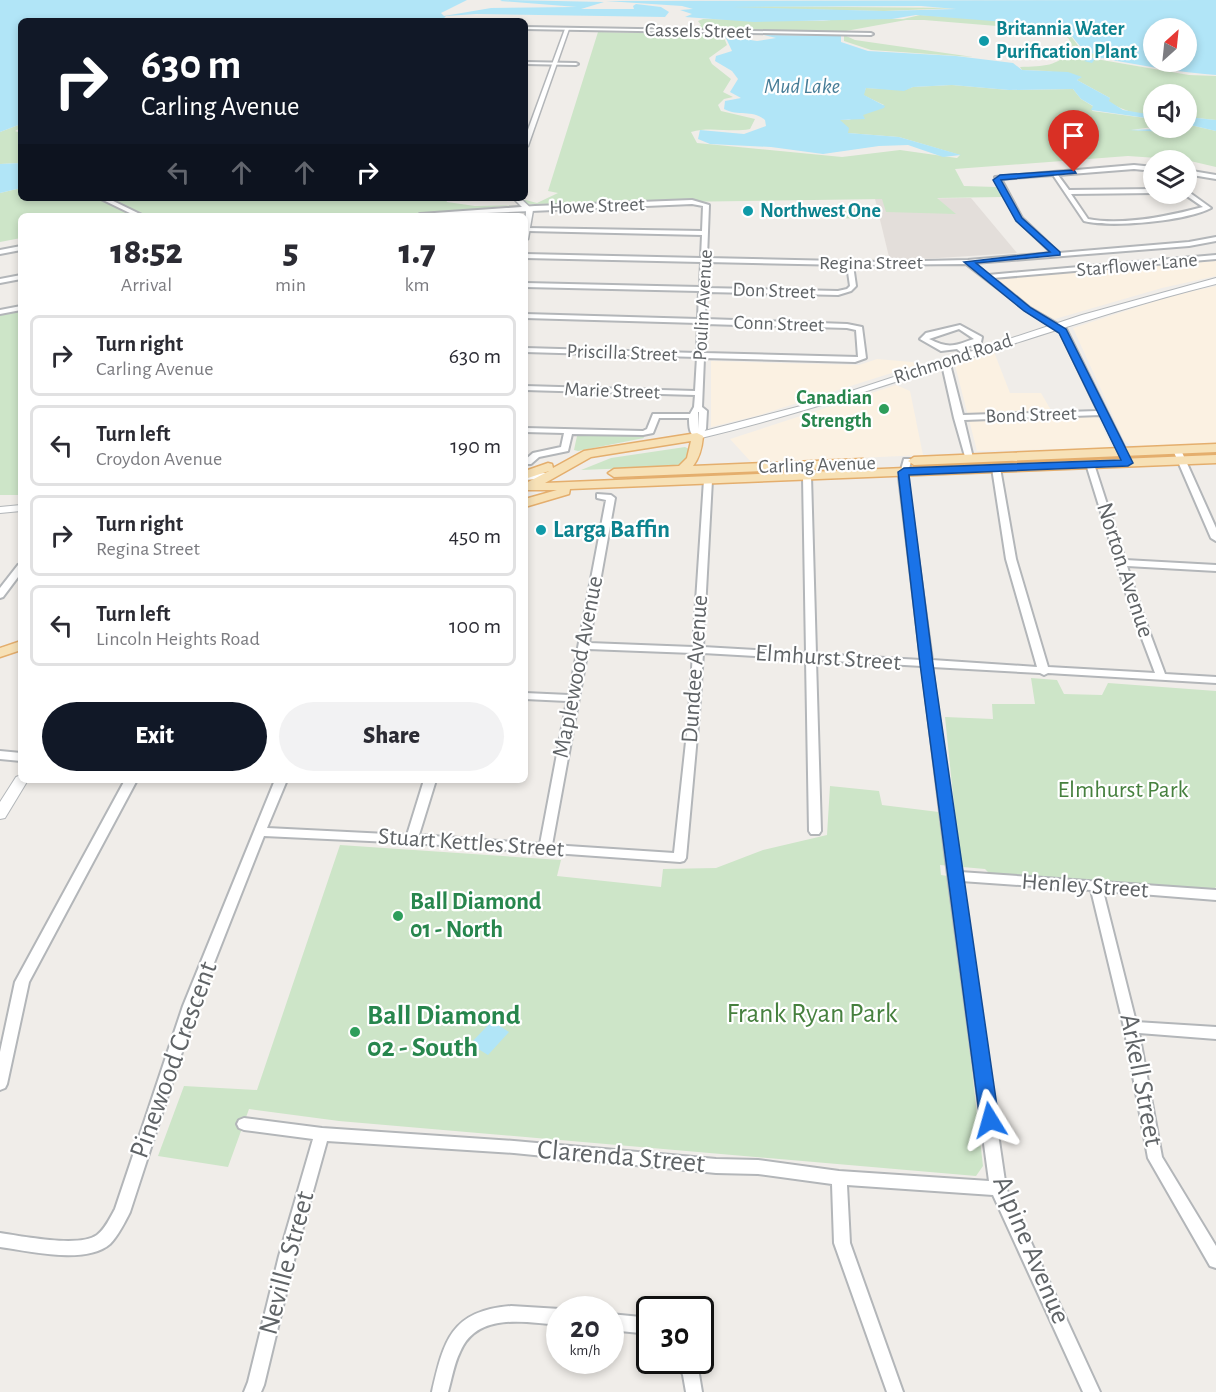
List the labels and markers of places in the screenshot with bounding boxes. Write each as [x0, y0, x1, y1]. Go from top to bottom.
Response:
place label: Britannia Water Purification Plant [996, 19, 1137, 62]
marker: Britannia Water Purification Plant [977, 34, 991, 48]
pin [1048, 110, 1099, 172]
place label: Northwest One [760, 201, 881, 221]
marker: Northwest One [741, 204, 755, 218]
place label: Canadian Strength [796, 388, 872, 431]
marker: Canadian Strength [877, 402, 891, 416]
place label: Larga Baffin [553, 518, 670, 542]
marker: Larga Baffin [534, 523, 548, 537]
place label: Ball Diamond 01 - North [410, 890, 542, 942]
marker: Ball Diamond 01 - North [391, 909, 405, 923]
place label: Ball Diamond 02 - South [367, 1002, 521, 1062]
marker: Ball Diamond 02 - South [348, 1025, 362, 1039]

